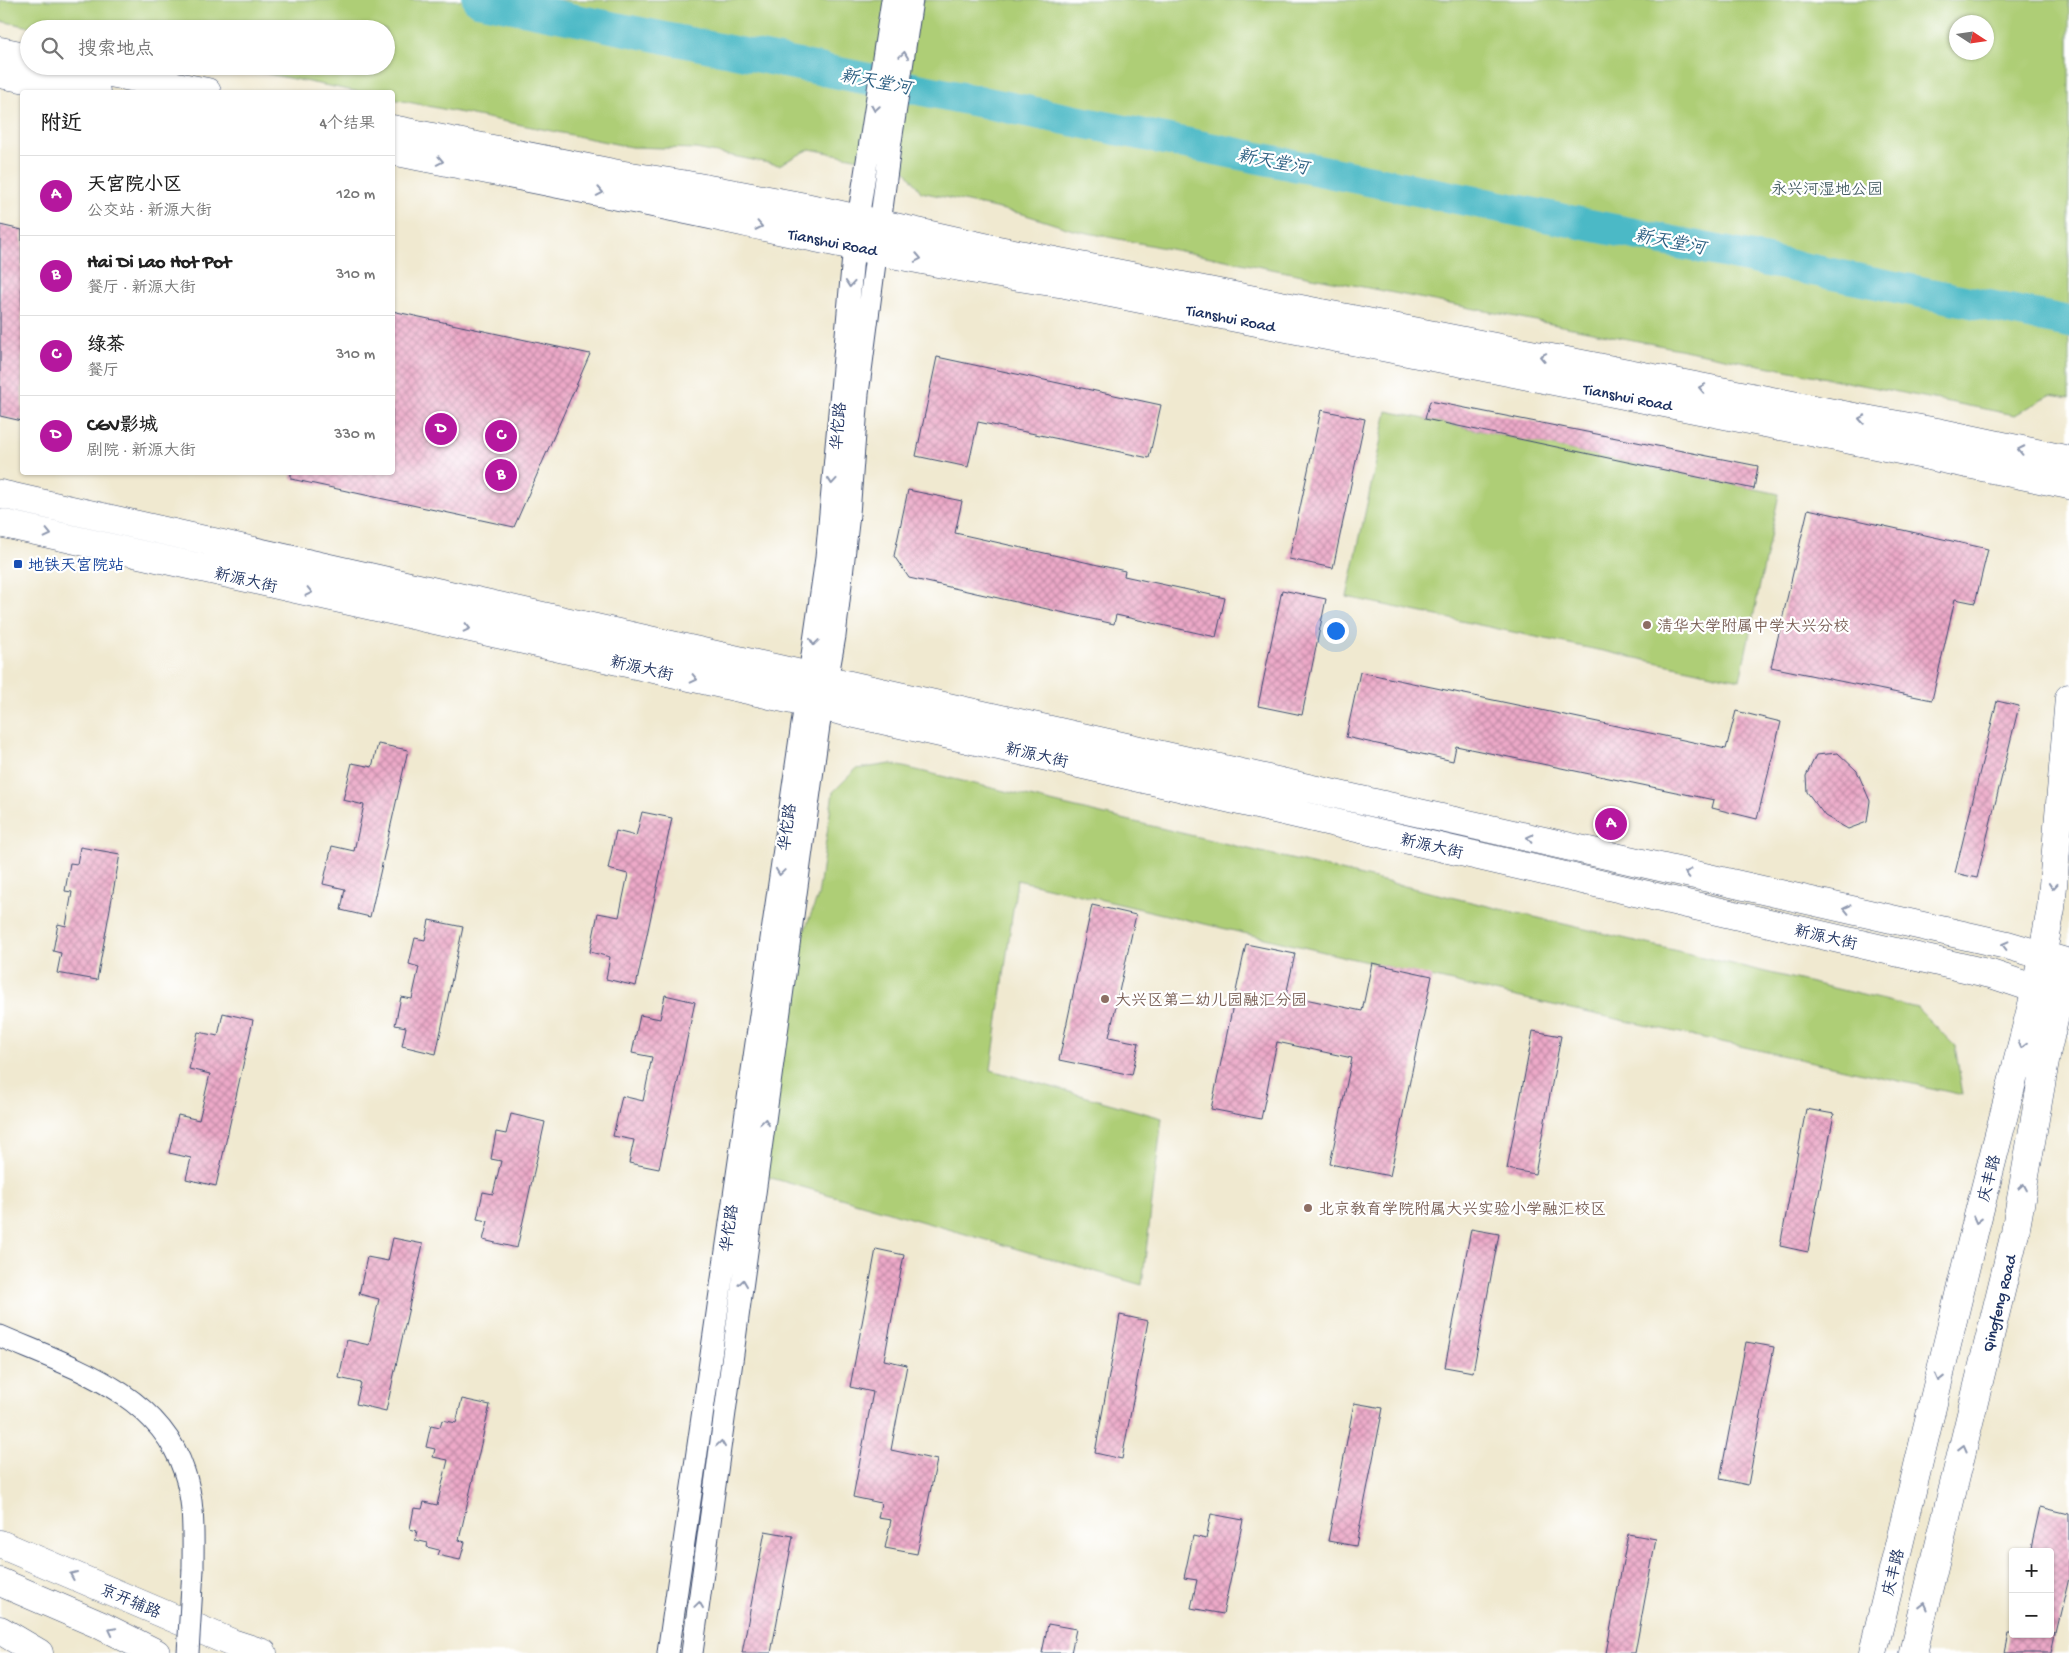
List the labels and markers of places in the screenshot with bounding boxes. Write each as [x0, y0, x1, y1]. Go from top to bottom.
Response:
pin: D [425, 410, 457, 448]
pin: C [485, 417, 517, 455]
pin: B [485, 456, 517, 494]
place label: 地铁天宫院站 [28, 556, 124, 577]
marker: 地铁天宫院站 [12, 558, 24, 570]
place label: 清华大学附属中学大兴分校 [1657, 617, 1849, 638]
marker: 清华大学附属中学大兴分校 [1641, 619, 1653, 631]
pin: A [1595, 805, 1627, 843]
place label: 大兴区第二幼儿园融汇分园 [1115, 992, 1307, 1012]
marker: 大兴区第二幼儿园融汇分园 [1099, 993, 1111, 1005]
place label: 北京教育学院附属大兴实验小学融汇校区 [1318, 1200, 1606, 1221]
marker: 北京教育学院附属大兴实验小学融汇校区 [1302, 1202, 1314, 1214]

